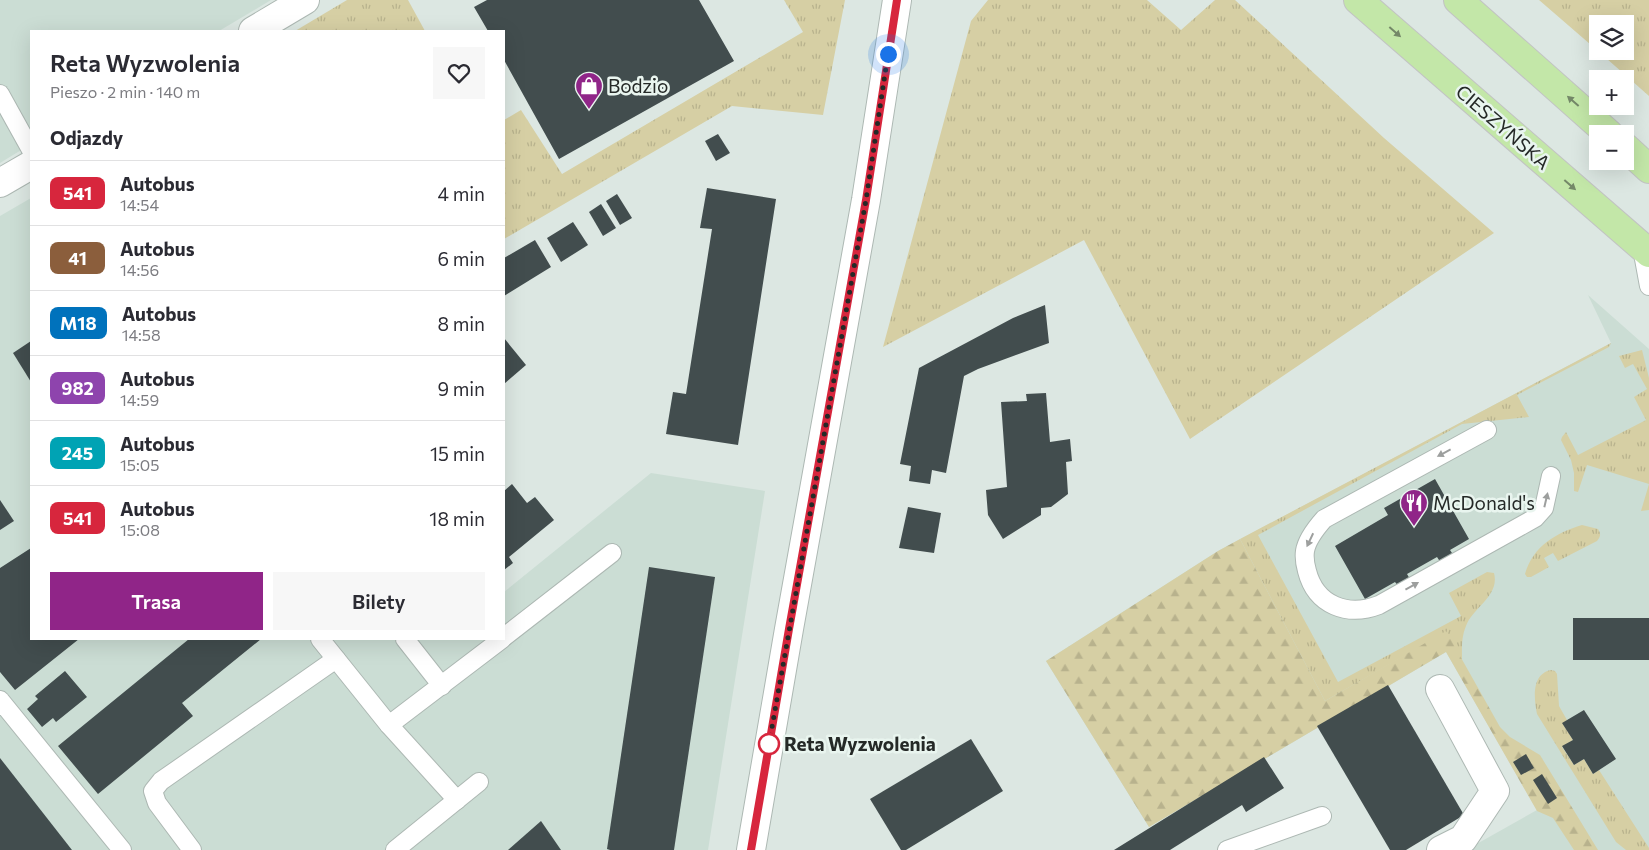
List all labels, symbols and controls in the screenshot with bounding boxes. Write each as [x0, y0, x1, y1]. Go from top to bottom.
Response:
map controls [1589, 15, 1634, 170]
button: layers [1589, 15, 1634, 60]
one-way arrow [1388, 26, 1400, 38]
your location [876, 42, 901, 67]
button: heart [433, 47, 485, 99]
text: Reta Wyzwolenia [50, 48, 240, 77]
button: + [1589, 70, 1634, 115]
shop icon: Bodzio [574, 71, 604, 110]
place label: Bodzio [608, 74, 668, 97]
street label: CIESZYŃSKA [1452, 79, 1555, 174]
text: Pieszo · 2 min · 140 m [50, 82, 200, 101]
one-way arrow [1567, 96, 1580, 107]
button: − [1589, 125, 1634, 170]
text: Odjazdy [50, 126, 123, 149]
text: Autobus [120, 172, 195, 195]
one-way arrow [1563, 179, 1576, 190]
text: 541 [63, 182, 92, 204]
text: 4 min [438, 182, 485, 205]
text: 14:54 [120, 195, 159, 214]
text: Autobus [120, 237, 195, 260]
text: 41 [68, 247, 87, 269]
text: 6 min [437, 247, 485, 270]
text: 14:56 [120, 260, 159, 279]
text: Autobus [122, 302, 196, 325]
text: M18 [60, 312, 97, 334]
text: 8 min [437, 312, 485, 335]
text: 14:58 [122, 325, 161, 344]
text: Autobus [120, 367, 195, 390]
text: 982 [61, 377, 94, 399]
text: 9 min [437, 377, 485, 400]
text: 14:59 [120, 390, 159, 409]
text: Autobus [120, 432, 195, 455]
text: 245 [62, 442, 93, 464]
text: 15 min [430, 442, 485, 465]
one-way arrow [1437, 449, 1451, 458]
text: 15:05 [120, 455, 159, 474]
restaurant icon: McDonald's [1399, 488, 1429, 527]
place label: McDonald's [1433, 491, 1535, 514]
one-way arrow [1542, 492, 1550, 507]
text: Autobus [120, 497, 195, 520]
text: 541 [63, 507, 92, 529]
text: 18 min [429, 507, 485, 530]
text: 15:08 [120, 520, 160, 539]
one-way arrow [1305, 533, 1313, 547]
button: Trasa [50, 572, 263, 630]
button: Bilety [273, 572, 485, 630]
one-way arrow [1406, 582, 1419, 591]
place label: Reta Wyzwolenia [784, 732, 936, 755]
marker: Reta Wyzwolenia [758, 733, 780, 755]

